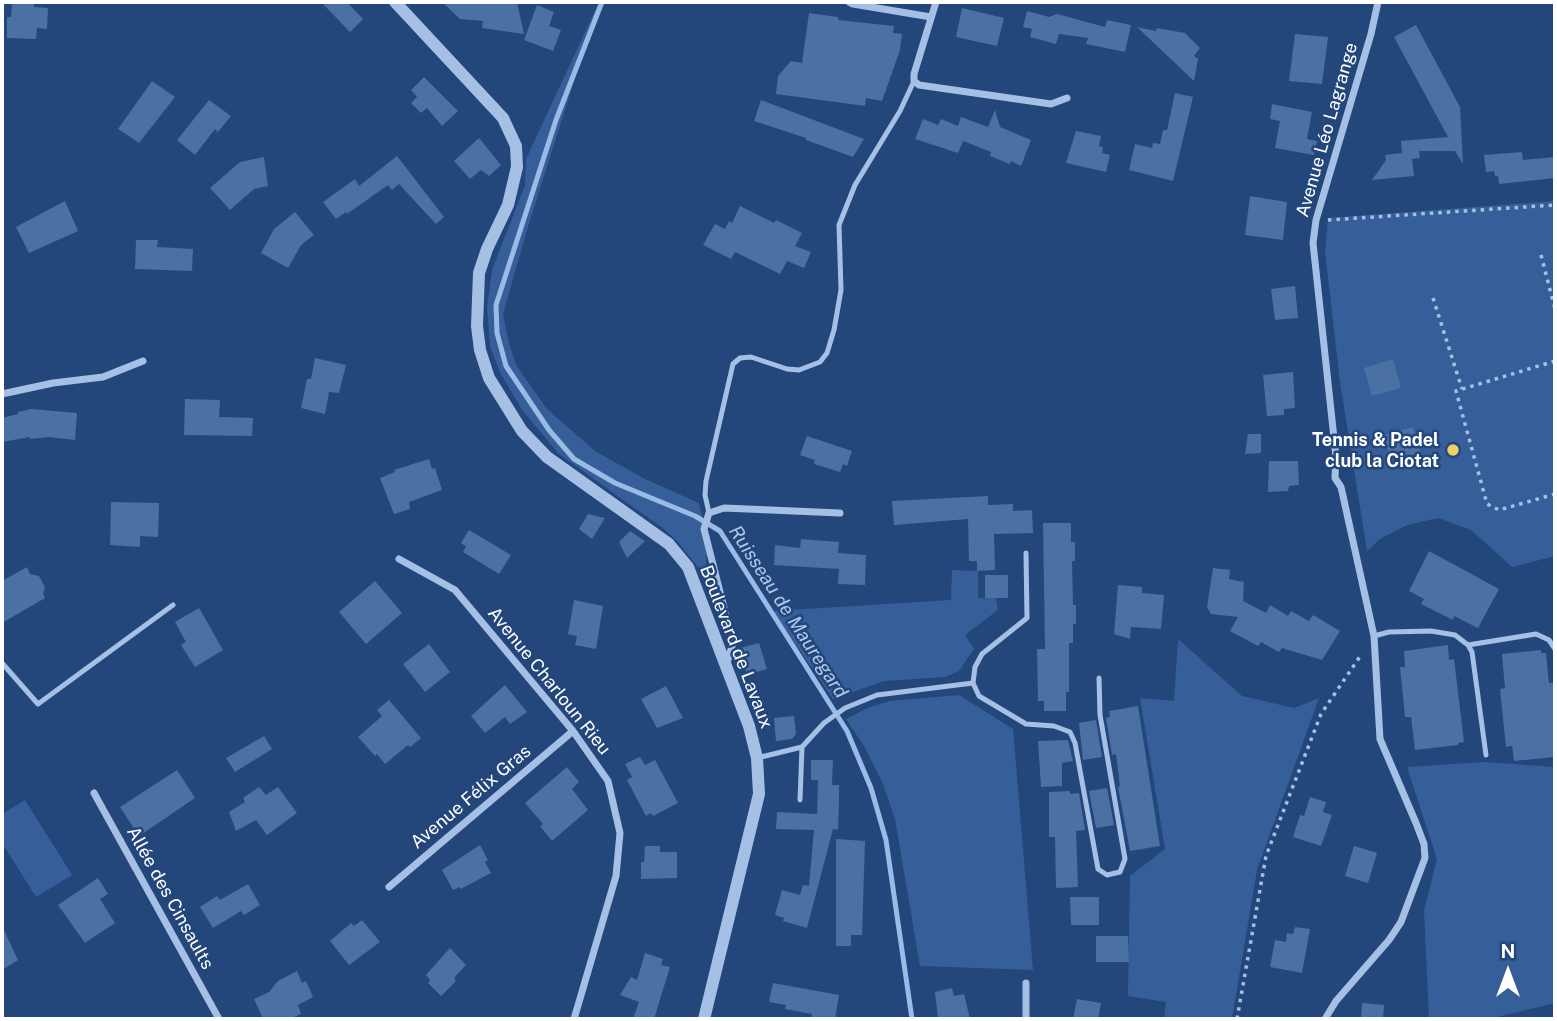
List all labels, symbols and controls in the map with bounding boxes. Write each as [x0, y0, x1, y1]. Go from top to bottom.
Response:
street label: Avenue Léo Lagrange [1292, 40, 1362, 220]
place label: Tennis & Padel club la Ciotat [1312, 429, 1439, 472]
marker: Tennis & Padel club la Ciotat [1445, 442, 1461, 458]
water label: Ruisseau de Mauregard [724, 521, 852, 703]
street label: Boulevard de Lavaux [695, 562, 777, 732]
street label: Avenue Charloun Rieu [483, 603, 615, 759]
street label: Avenue Félix Gras [407, 741, 535, 853]
street label: Allée des Cinsaults [122, 823, 218, 973]
north arrow [1473, 937, 1543, 1007]
text: N [1501, 940, 1515, 962]

